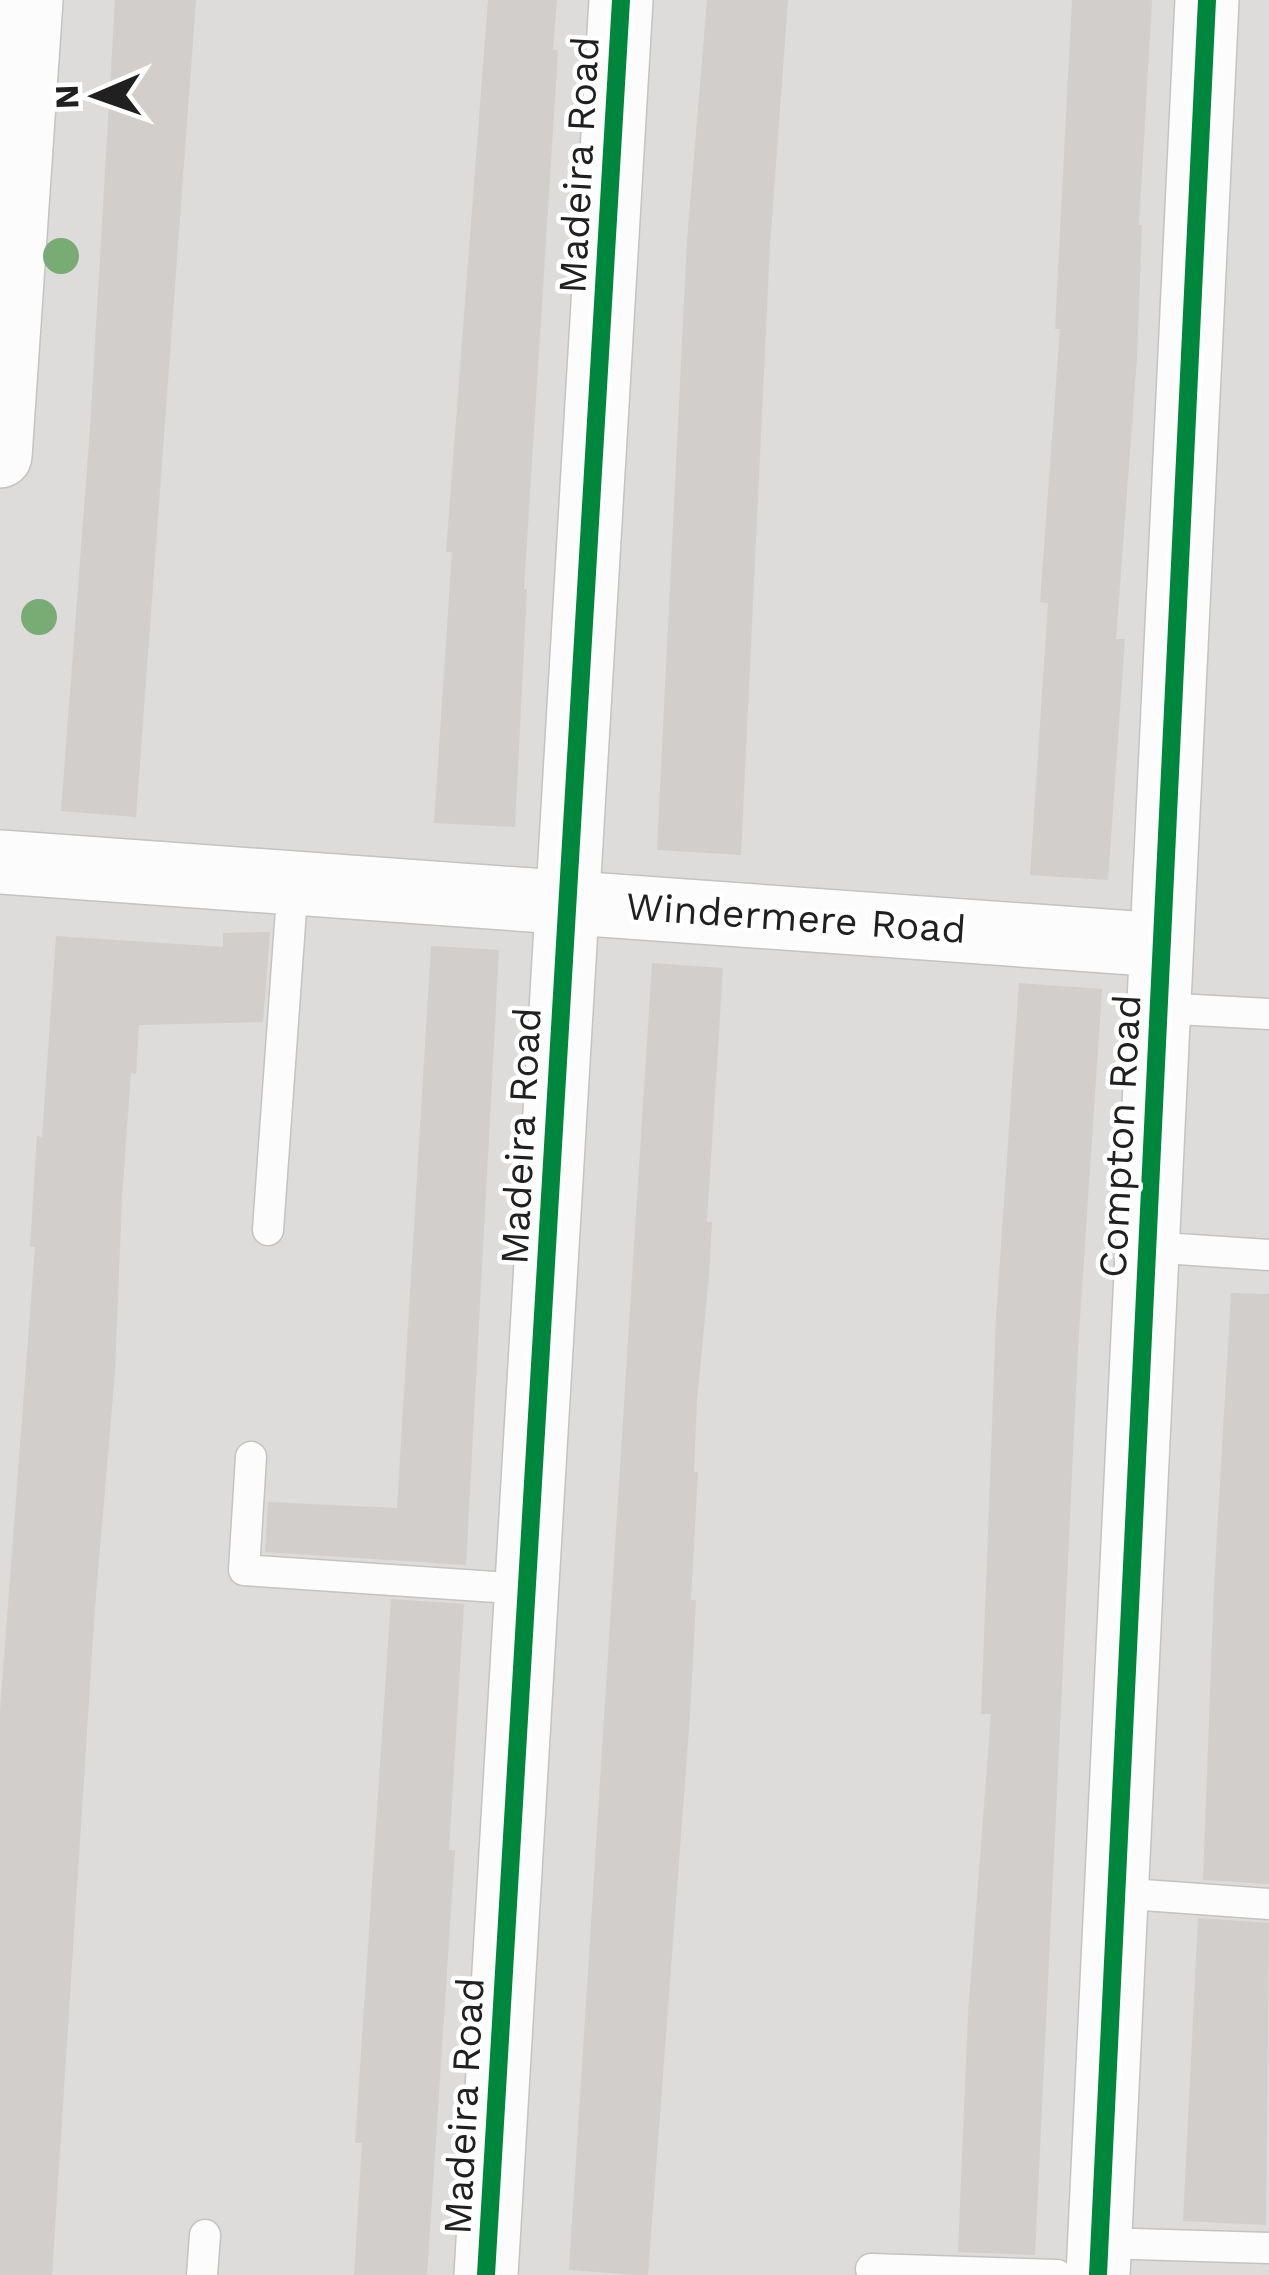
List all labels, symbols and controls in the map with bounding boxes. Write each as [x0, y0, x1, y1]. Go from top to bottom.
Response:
street label: Madeira Road [549, 35, 608, 295]
north arrow [36, 36, 156, 156]
text: N [47, 84, 86, 110]
street label: Windermere Road [624, 883, 968, 952]
street label: Compton Road [1090, 993, 1149, 1279]
street label: Madeira Road [491, 1006, 550, 1266]
street label: Madeira Road [434, 1976, 493, 2236]

